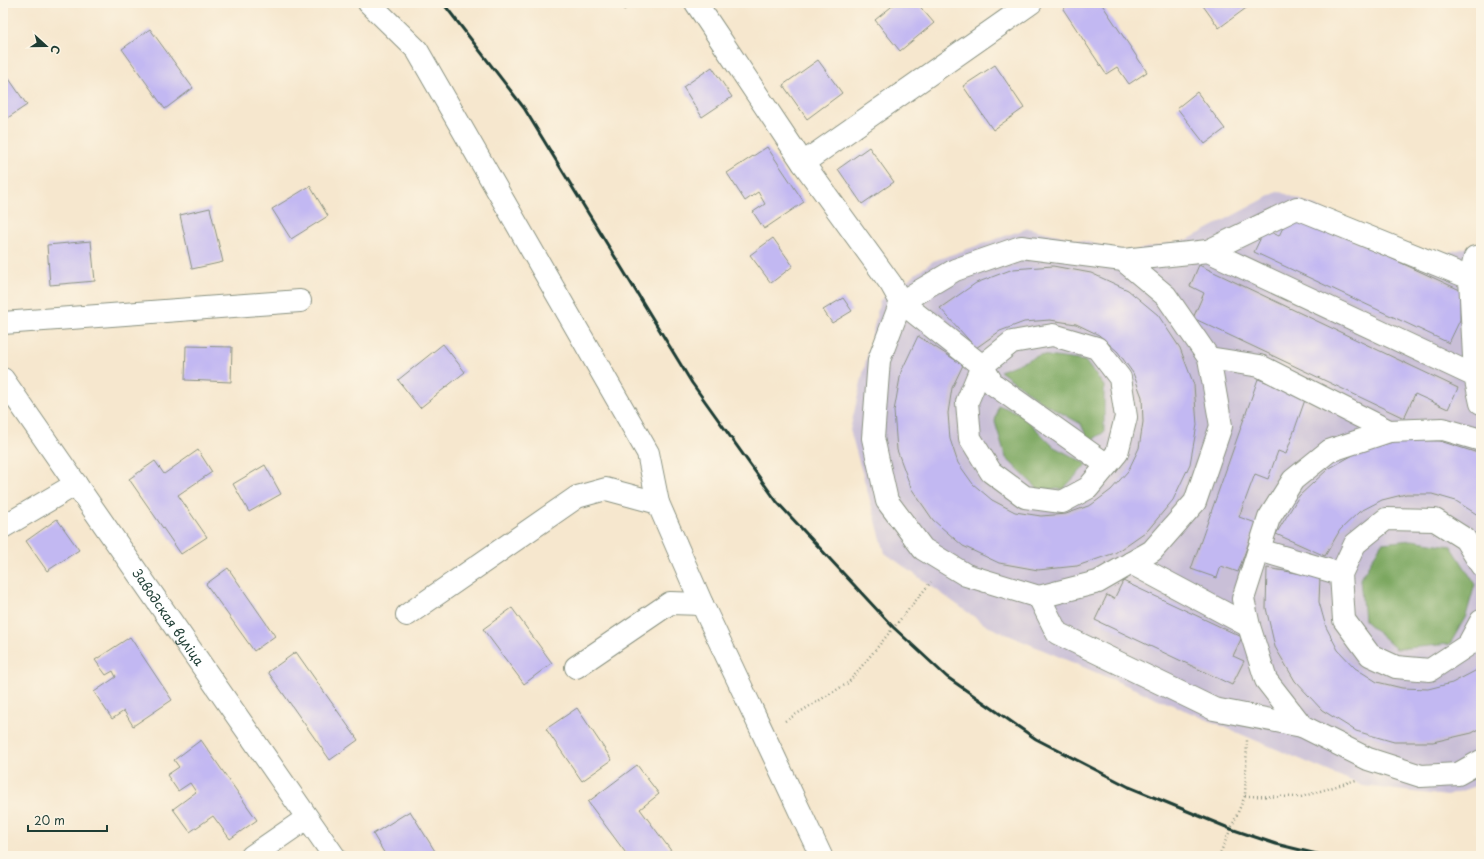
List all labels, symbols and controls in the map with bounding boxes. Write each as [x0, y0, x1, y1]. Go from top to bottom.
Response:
north arrow [26, 26, 66, 66]
text: С [46, 43, 65, 57]
street label: Заводская вуліца [128, 565, 209, 669]
scale bar [28, 807, 107, 833]
text: 20 m [34, 811, 65, 829]

